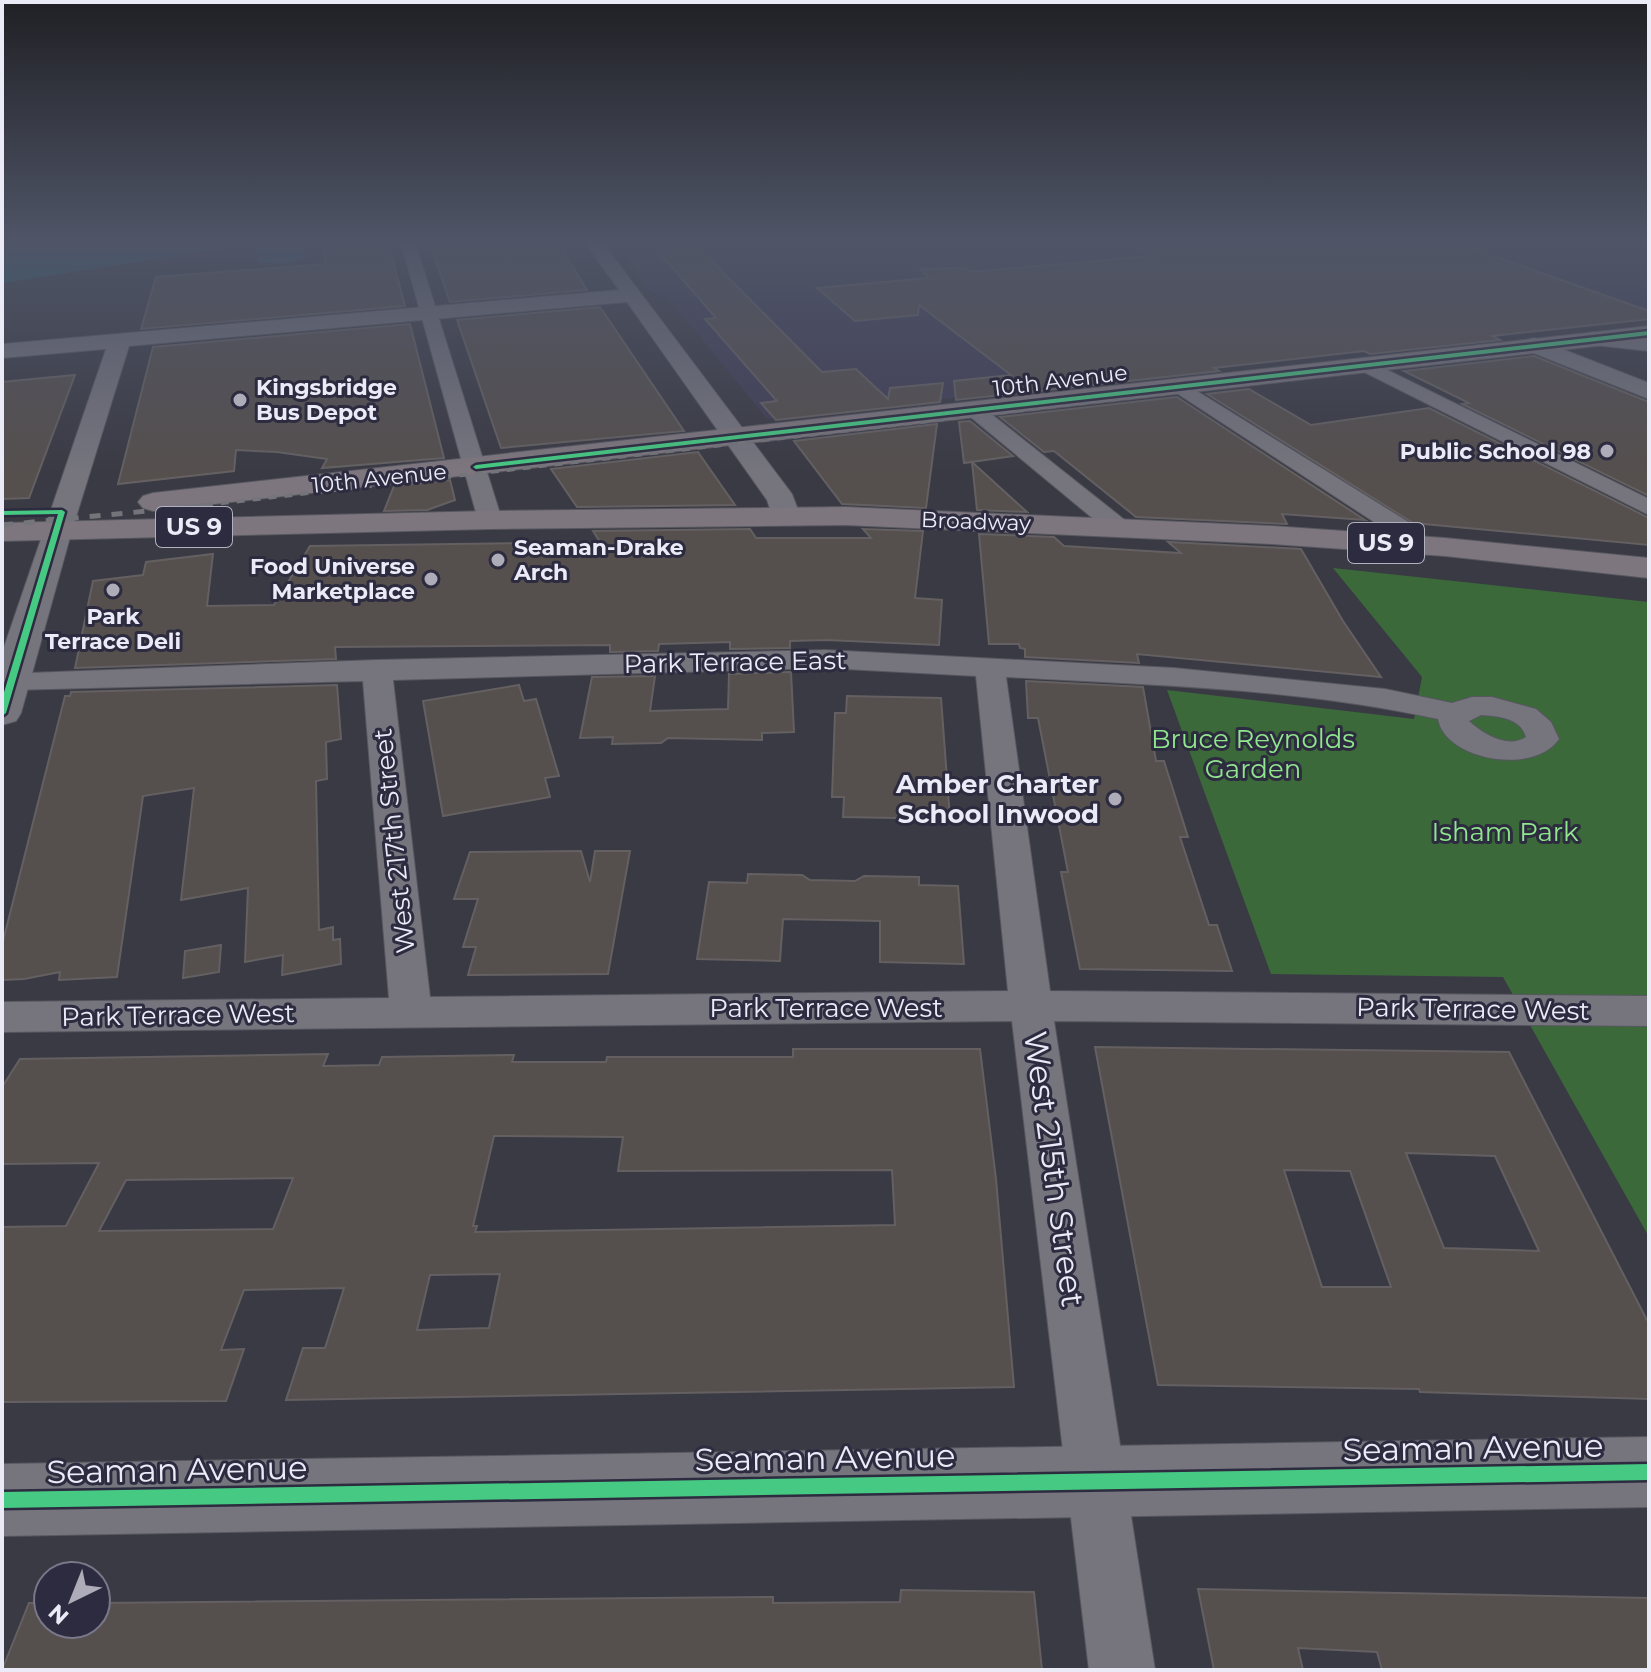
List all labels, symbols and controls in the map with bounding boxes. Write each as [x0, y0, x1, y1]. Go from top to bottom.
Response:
street label: 10th Avenue [991, 359, 1129, 402]
place label: Kingsbridge Bus Depot [256, 374, 397, 426]
marker: Kingsbridge Bus Depot [231, 391, 249, 409]
place label: Public School 98 [1400, 438, 1591, 465]
marker: Public School 98 [1598, 442, 1616, 460]
street label: 10th Avenue [310, 458, 448, 499]
street label: Broadway [920, 506, 1032, 537]
road number: US 9 [156, 507, 232, 547]
road number: US 9 [1348, 523, 1424, 563]
place label: Seaman-Drake Arch [513, 534, 684, 586]
marker: Seaman-Drake Arch [489, 551, 507, 569]
place label: Food Universe Marketplace [250, 553, 415, 605]
marker: Food Universe Marketplace [422, 570, 440, 588]
marker: Park Terrace Deli [104, 581, 122, 599]
place label: Park Terrace Deli [45, 603, 181, 655]
street label: Park Terrace East [623, 644, 847, 680]
park label: Bruce Reynolds Garden [1151, 723, 1355, 785]
street label: West 217th Street [366, 727, 422, 955]
place label: Amber Charter School Inwood [895, 768, 1099, 830]
marker: Amber Charter School Inwood [1106, 790, 1124, 808]
park label: Isham Park [1431, 816, 1579, 848]
street label: Park Terrace West [1356, 991, 1590, 1027]
street label: Park Terrace West [709, 992, 943, 1024]
street label: Park Terrace West [61, 997, 295, 1033]
street label: West 215th Street [1016, 1029, 1093, 1309]
street label: Seaman Avenue [1342, 1426, 1604, 1469]
street label: Seaman Avenue [694, 1436, 956, 1479]
street label: Seaman Avenue [46, 1448, 308, 1491]
north arrow [32, 1560, 112, 1640]
text: N [43, 1598, 74, 1630]

